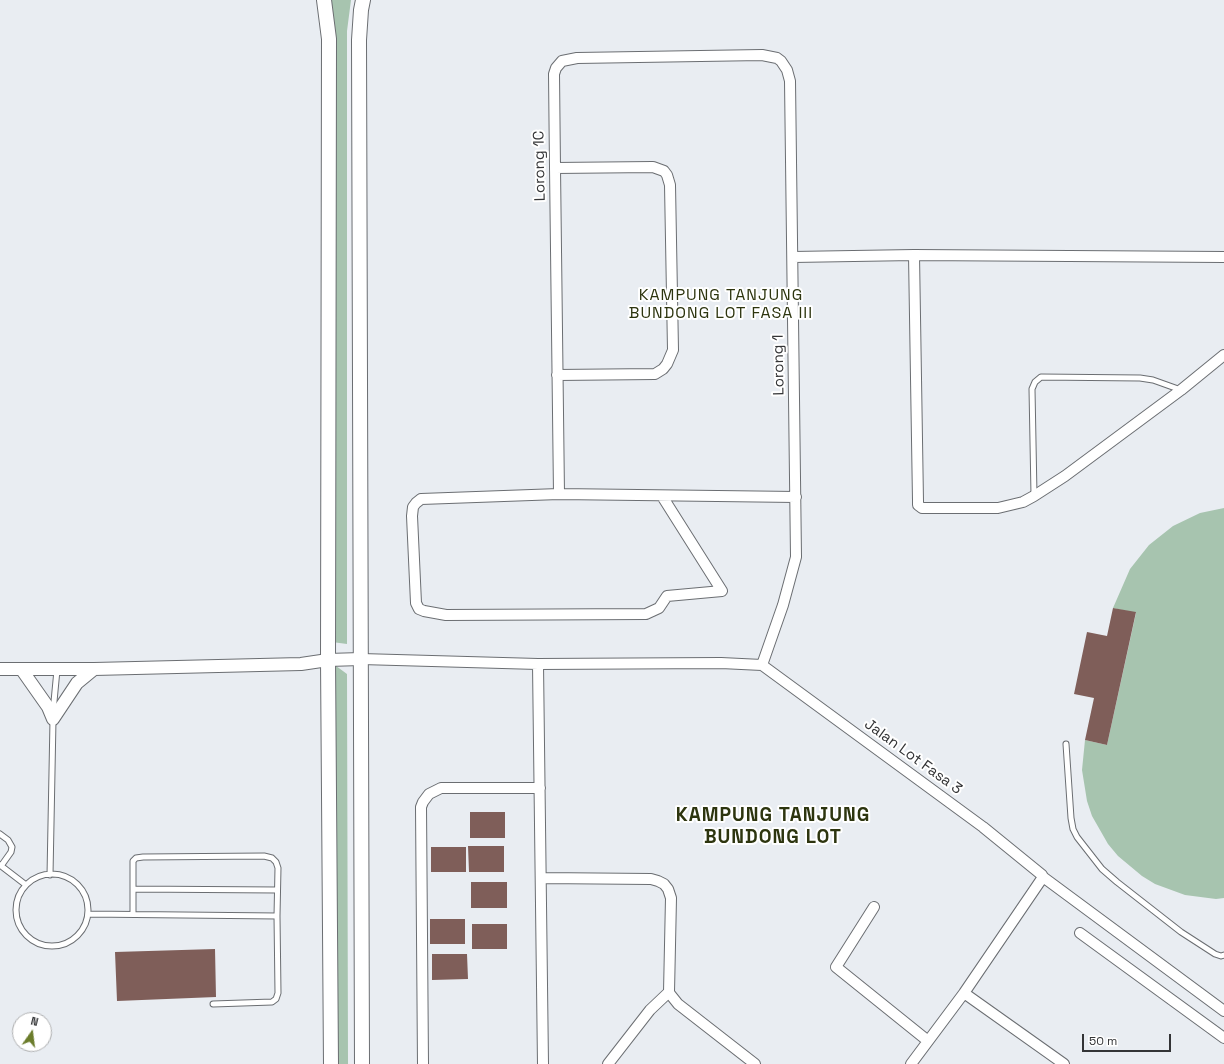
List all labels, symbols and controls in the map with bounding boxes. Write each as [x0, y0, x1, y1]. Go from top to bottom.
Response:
street label: Lorong 1C [530, 131, 550, 201]
district label: KAMPUNG TANJUNG BUNDONG LOT FASA III [629, 286, 813, 324]
street label: Lorong 1 [769, 334, 789, 396]
street label: Jalan Lot Fasa 3 [861, 716, 965, 798]
district label: KAMPUNG TANJUNG BUNDONG LOT [676, 805, 870, 849]
north arrow [12, 1012, 52, 1052]
text: N [29, 1014, 40, 1029]
scale bar [1084, 1026, 1173, 1052]
text: 50 m [1089, 1033, 1117, 1049]

